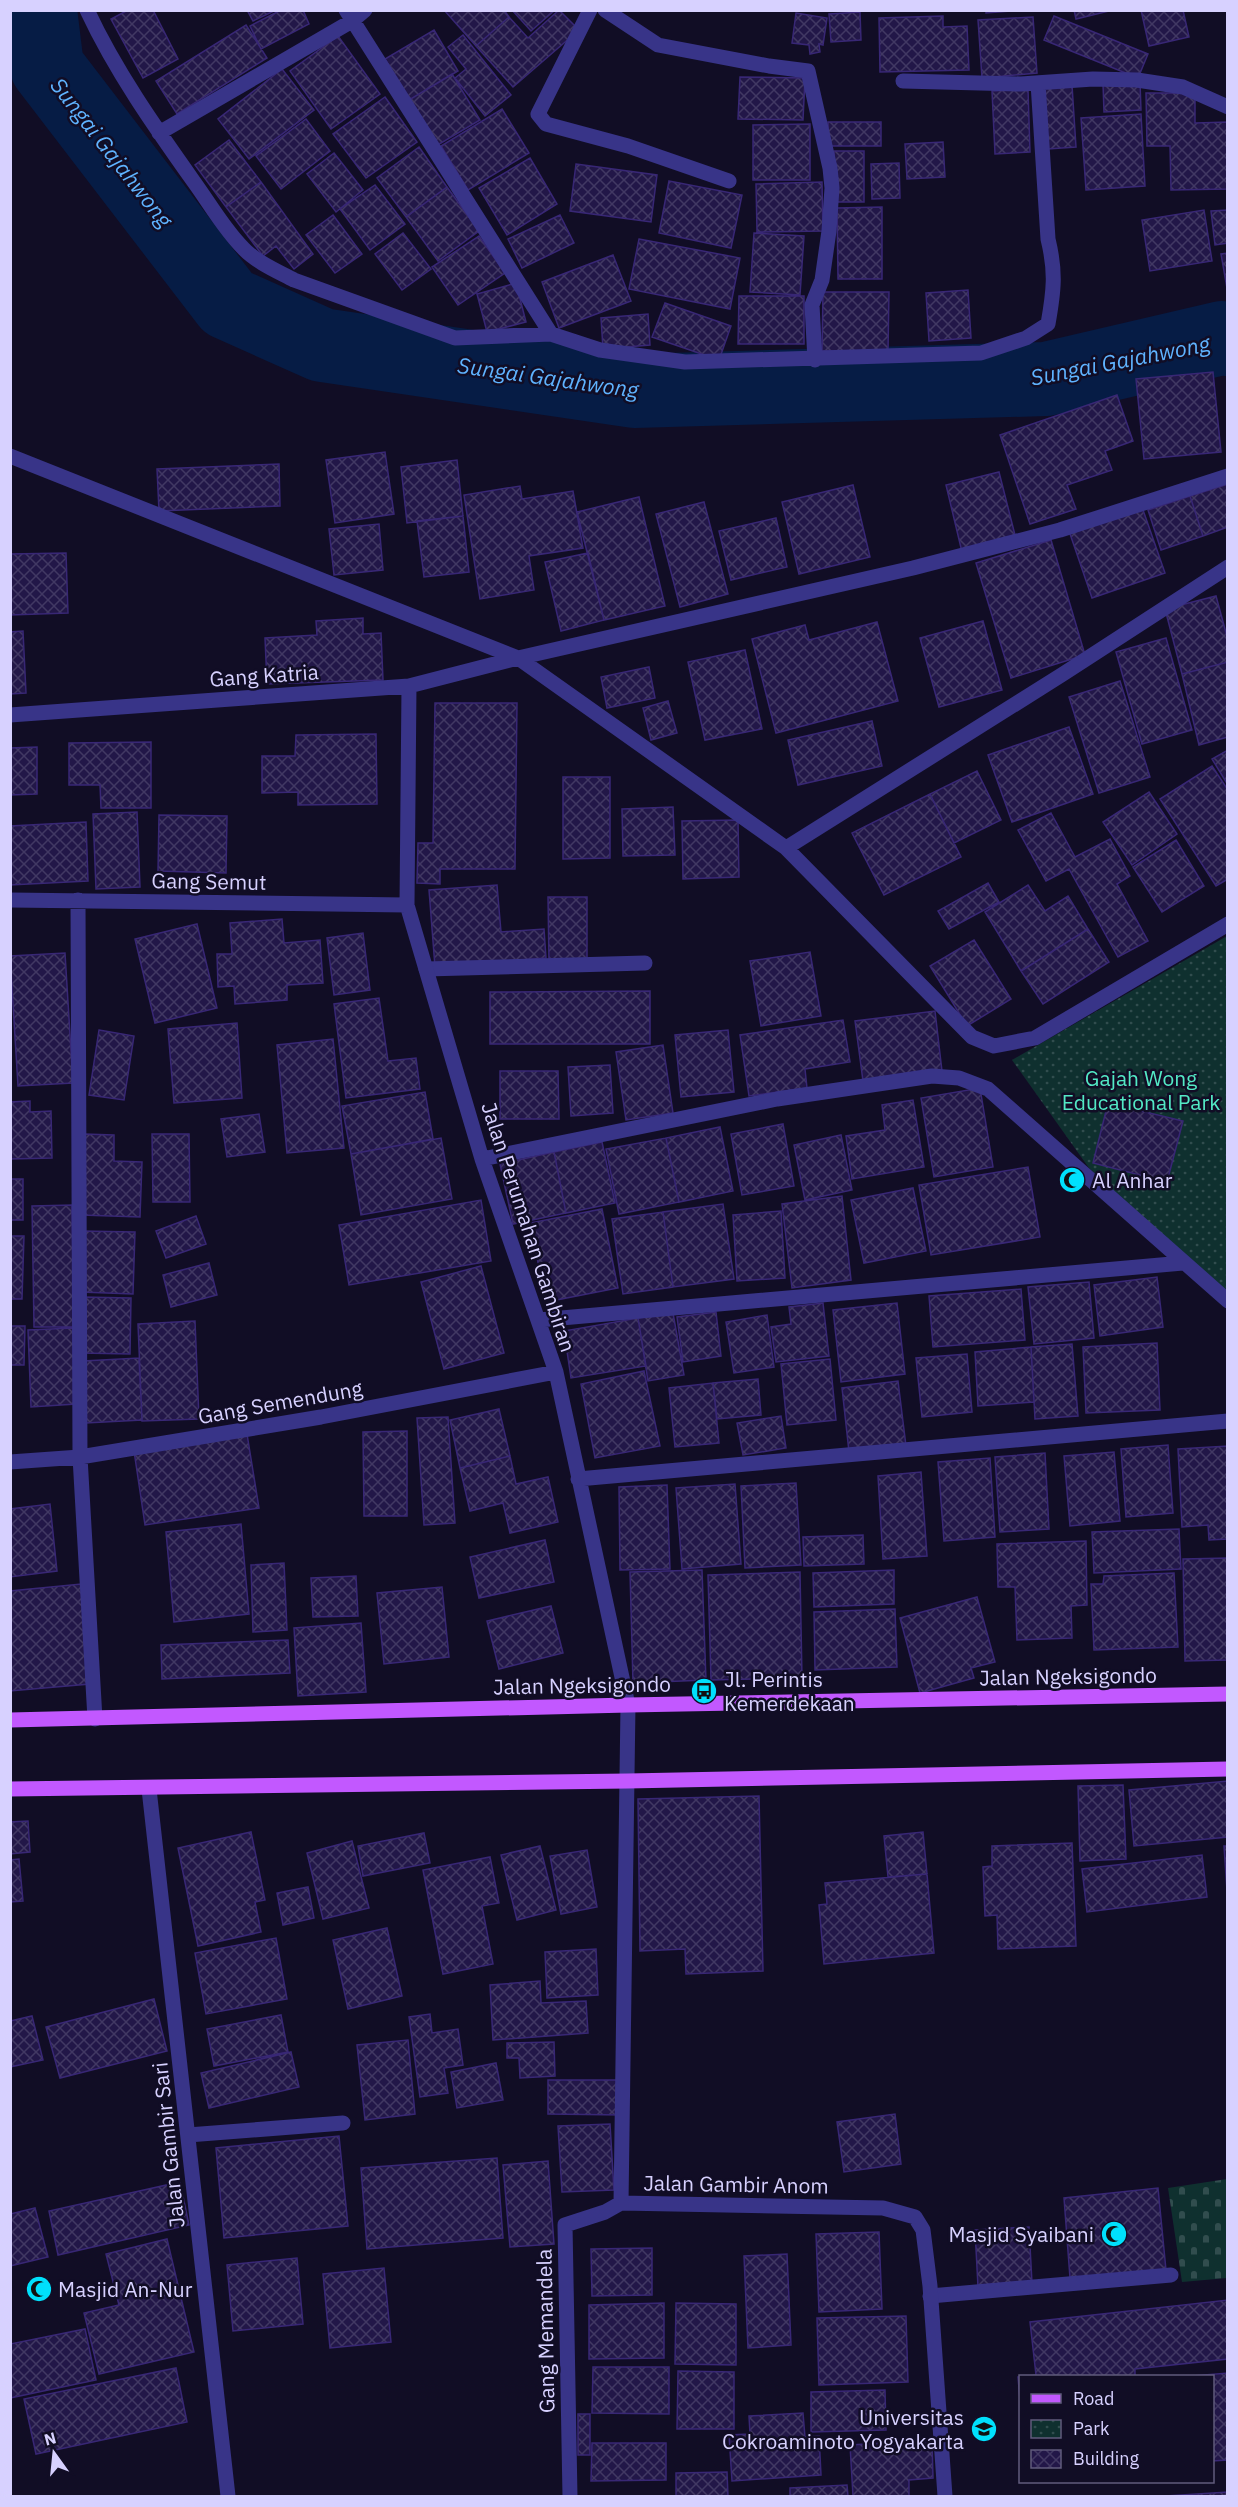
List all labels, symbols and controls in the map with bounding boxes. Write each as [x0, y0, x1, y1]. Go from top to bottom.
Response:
water label: Sungai Gajahwong [44, 71, 180, 233]
water label: Sungai Gajahwong [1028, 328, 1213, 392]
water label: Sungai Gajahwong [456, 350, 641, 404]
street label: Gang Katria [208, 657, 320, 693]
street label: Gang Semut [151, 866, 267, 896]
park label: Gajah Wong Educational Park [1062, 1064, 1220, 1116]
street label: Jalan Perumahan Gambiran [475, 1099, 583, 1355]
mosque icon: Al Anhar [1057, 1165, 1087, 1195]
place label: Al Anhar [1092, 1166, 1173, 1194]
street label: Gang Semendung [196, 1374, 364, 1430]
street label: Jalan Ngeksigondo [979, 1660, 1157, 1692]
place label: Jl. Perintis Kemerdekaan [724, 1665, 855, 1717]
street label: Jalan Ngeksigondo [493, 1669, 671, 1701]
bus stop icon: Jl. Perintis Kemerdekaan [689, 1676, 719, 1706]
street label: Jalan Gambir Sari [145, 2061, 191, 2229]
street label: Jalan Gambir Anom [643, 2168, 829, 2200]
mosque icon: Masjid Syaibani [1099, 2219, 1129, 2249]
place label: Masjid Syaibani [948, 2220, 1094, 2248]
street label: Gang Memandela [530, 2249, 560, 2413]
mosque icon: Masjid An-Nur [24, 2274, 54, 2304]
place label: Masjid An-Nur [58, 2275, 193, 2303]
legend [1019, 2375, 1214, 2483]
text: Road [1073, 2387, 1114, 2410]
place label: Universitas Cokroaminoto Yogyakarta [722, 2403, 964, 2455]
school or university icon: Universitas Cokroaminoto Yogyakarta [969, 2414, 999, 2444]
text: Park [1073, 2417, 1110, 2440]
north arrow [24, 2423, 84, 2483]
text: N [42, 2427, 58, 2450]
text: Building [1073, 2447, 1140, 2470]

